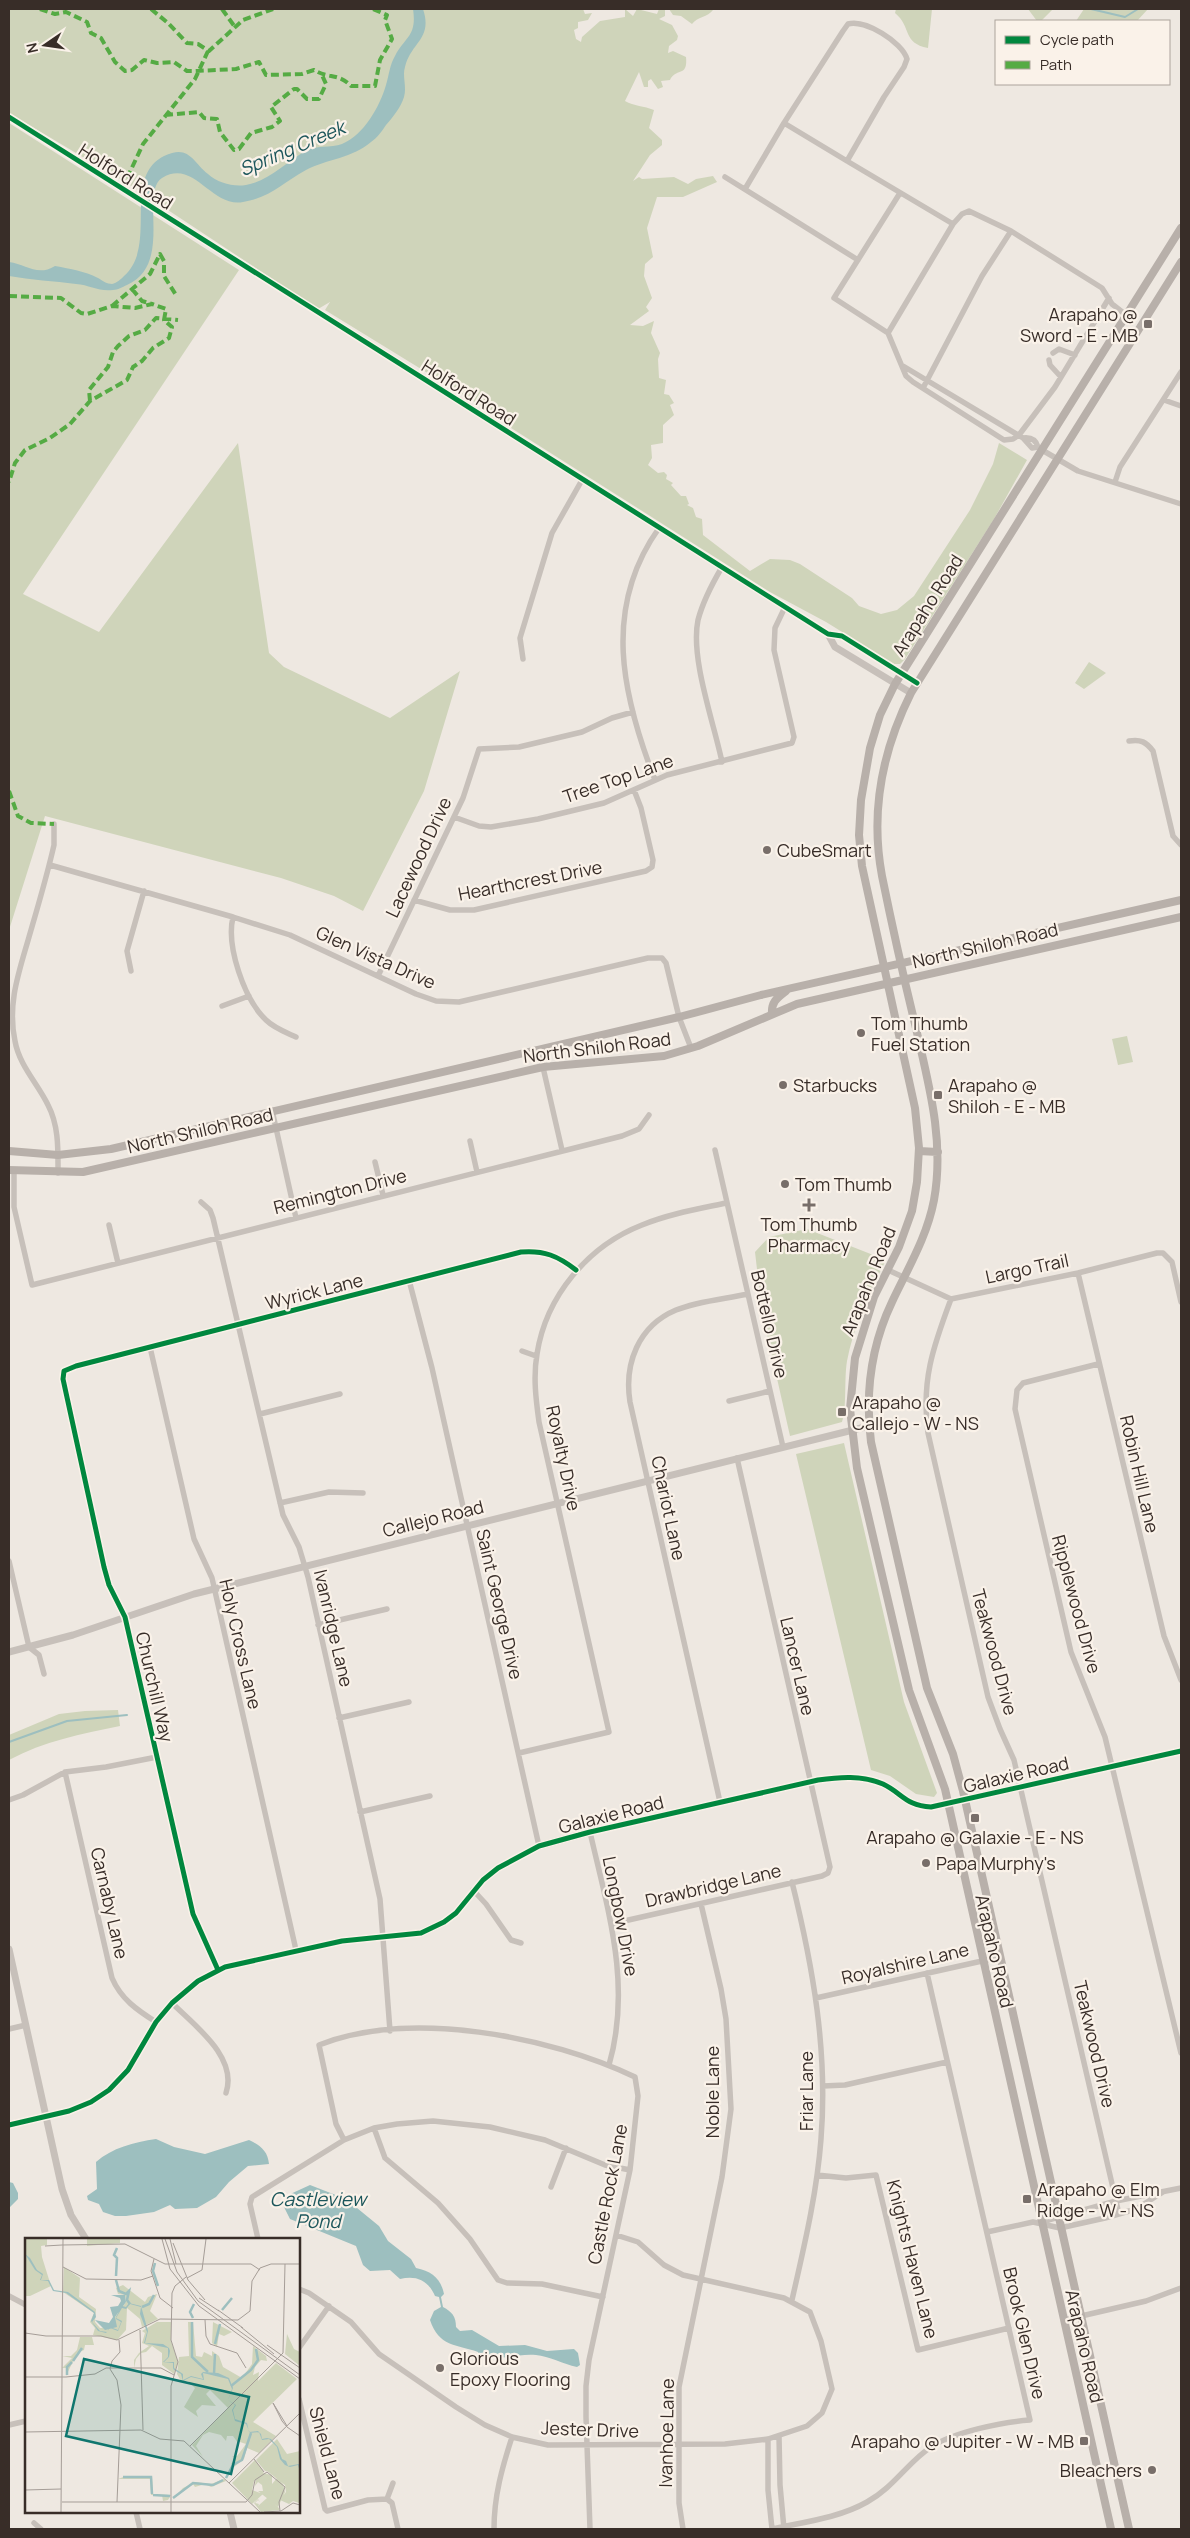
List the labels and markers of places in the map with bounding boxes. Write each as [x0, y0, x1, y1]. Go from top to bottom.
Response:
place label: Arapaho @ Sword - E - MB [1020, 302, 1138, 347]
marker: Arapaho @ Sword - E - MB [1142, 318, 1154, 330]
place label: CubeSmart [777, 838, 872, 862]
marker: CubeSmart [761, 844, 773, 856]
place label: Tom Thumb Fuel Station [871, 1011, 970, 1056]
marker: Tom Thumb Fuel Station [855, 1027, 867, 1039]
place label: Starbucks [793, 1073, 877, 1097]
place label: Arapaho @ Shiloh - E - MB [948, 1073, 1065, 1118]
marker: Starbucks [777, 1079, 789, 1091]
marker: Arapaho @ Shiloh - E - MB [932, 1089, 944, 1101]
place label: Tom Thumb [795, 1172, 892, 1196]
marker: Tom Thumb [779, 1178, 791, 1190]
marker: Tom Thumb Pharmacy [803, 1199, 815, 1211]
place label: Tom Thumb Pharmacy [761, 1212, 857, 1257]
place label: Arapaho @ Callejo - W - NS [852, 1390, 979, 1435]
marker: Arapaho @ Callejo - W - NS [836, 1406, 848, 1418]
marker: Arapaho @ Galaxie - E - NS [969, 1812, 981, 1824]
place label: Arapaho @ Galaxie - E - NS [866, 1825, 1084, 1849]
place label: Papa Murphy's [936, 1851, 1056, 1875]
marker: Papa Murphy's [920, 1857, 932, 1869]
place label: Arapaho @ Elm Ridge - W - NS [1037, 2177, 1160, 2222]
marker: Arapaho @ Elm Ridge - W - NS [1021, 2193, 1033, 2205]
place label: Glorious Epoxy Flooring [450, 2346, 571, 2391]
marker: Glorious Epoxy Flooring [434, 2362, 446, 2374]
place label: Arapaho @ Jupiter - W - MB [851, 2429, 1074, 2453]
marker: Arapaho @ Jupiter - W - MB [1078, 2435, 1090, 2447]
place label: Bleachers [1060, 2458, 1142, 2482]
marker: Bleachers [1146, 2464, 1158, 2476]

